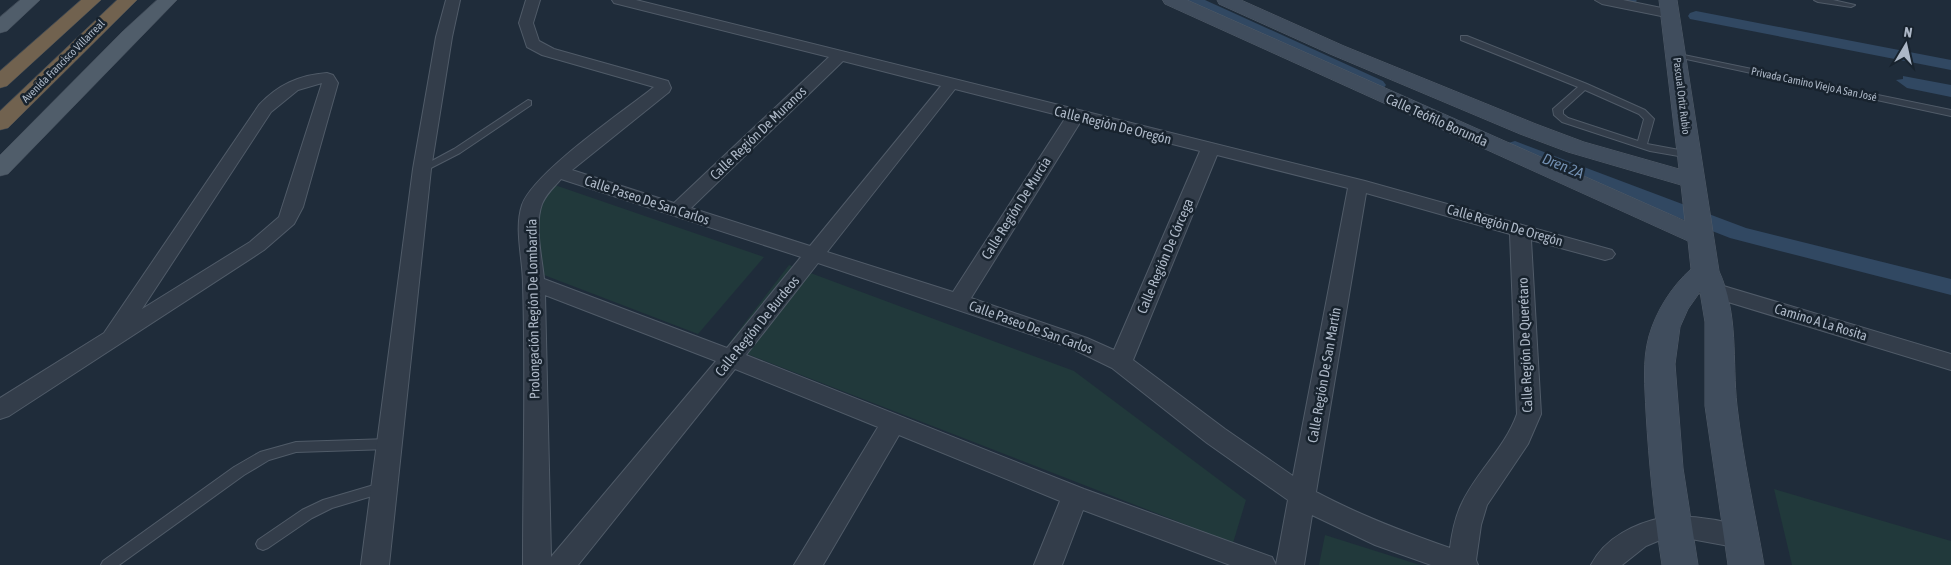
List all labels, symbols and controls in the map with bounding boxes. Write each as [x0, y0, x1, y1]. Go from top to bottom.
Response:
street label: Avenida Francisco Villarreal [19, 17, 107, 105]
north arrow [1881, 20, 1931, 70]
text: N [1903, 24, 1913, 41]
street label: Pascual Ortiz Rubio [1671, 57, 1693, 135]
street label: Privada Camino Viejo A San José [1750, 65, 1878, 103]
street label: Calle Región De Muranos [707, 83, 809, 183]
street label: Calle Teófilo Borunda [1384, 90, 1490, 150]
street label: Calle Región De Oregón [1053, 103, 1173, 147]
water label: Dren 2A [1540, 150, 1586, 181]
street label: Calle Región De Murcia [978, 154, 1054, 262]
street label: Calle Paseo De San Carlos [583, 172, 712, 228]
street label: Calle Región De Córcega [1134, 196, 1196, 316]
street label: Calle Región De Oregón [1445, 201, 1565, 249]
street label: Prolongación Región De Lombardía [523, 219, 543, 399]
street label: Calle Región De Burdeos [712, 273, 802, 379]
street label: Calle Región De Querétaro [1515, 277, 1535, 413]
street label: Calle Paseo De San Carlos [967, 297, 1095, 357]
street label: Camino A La Rosita [1773, 300, 1869, 344]
street label: Calle Región De San Martín [1304, 306, 1344, 444]

